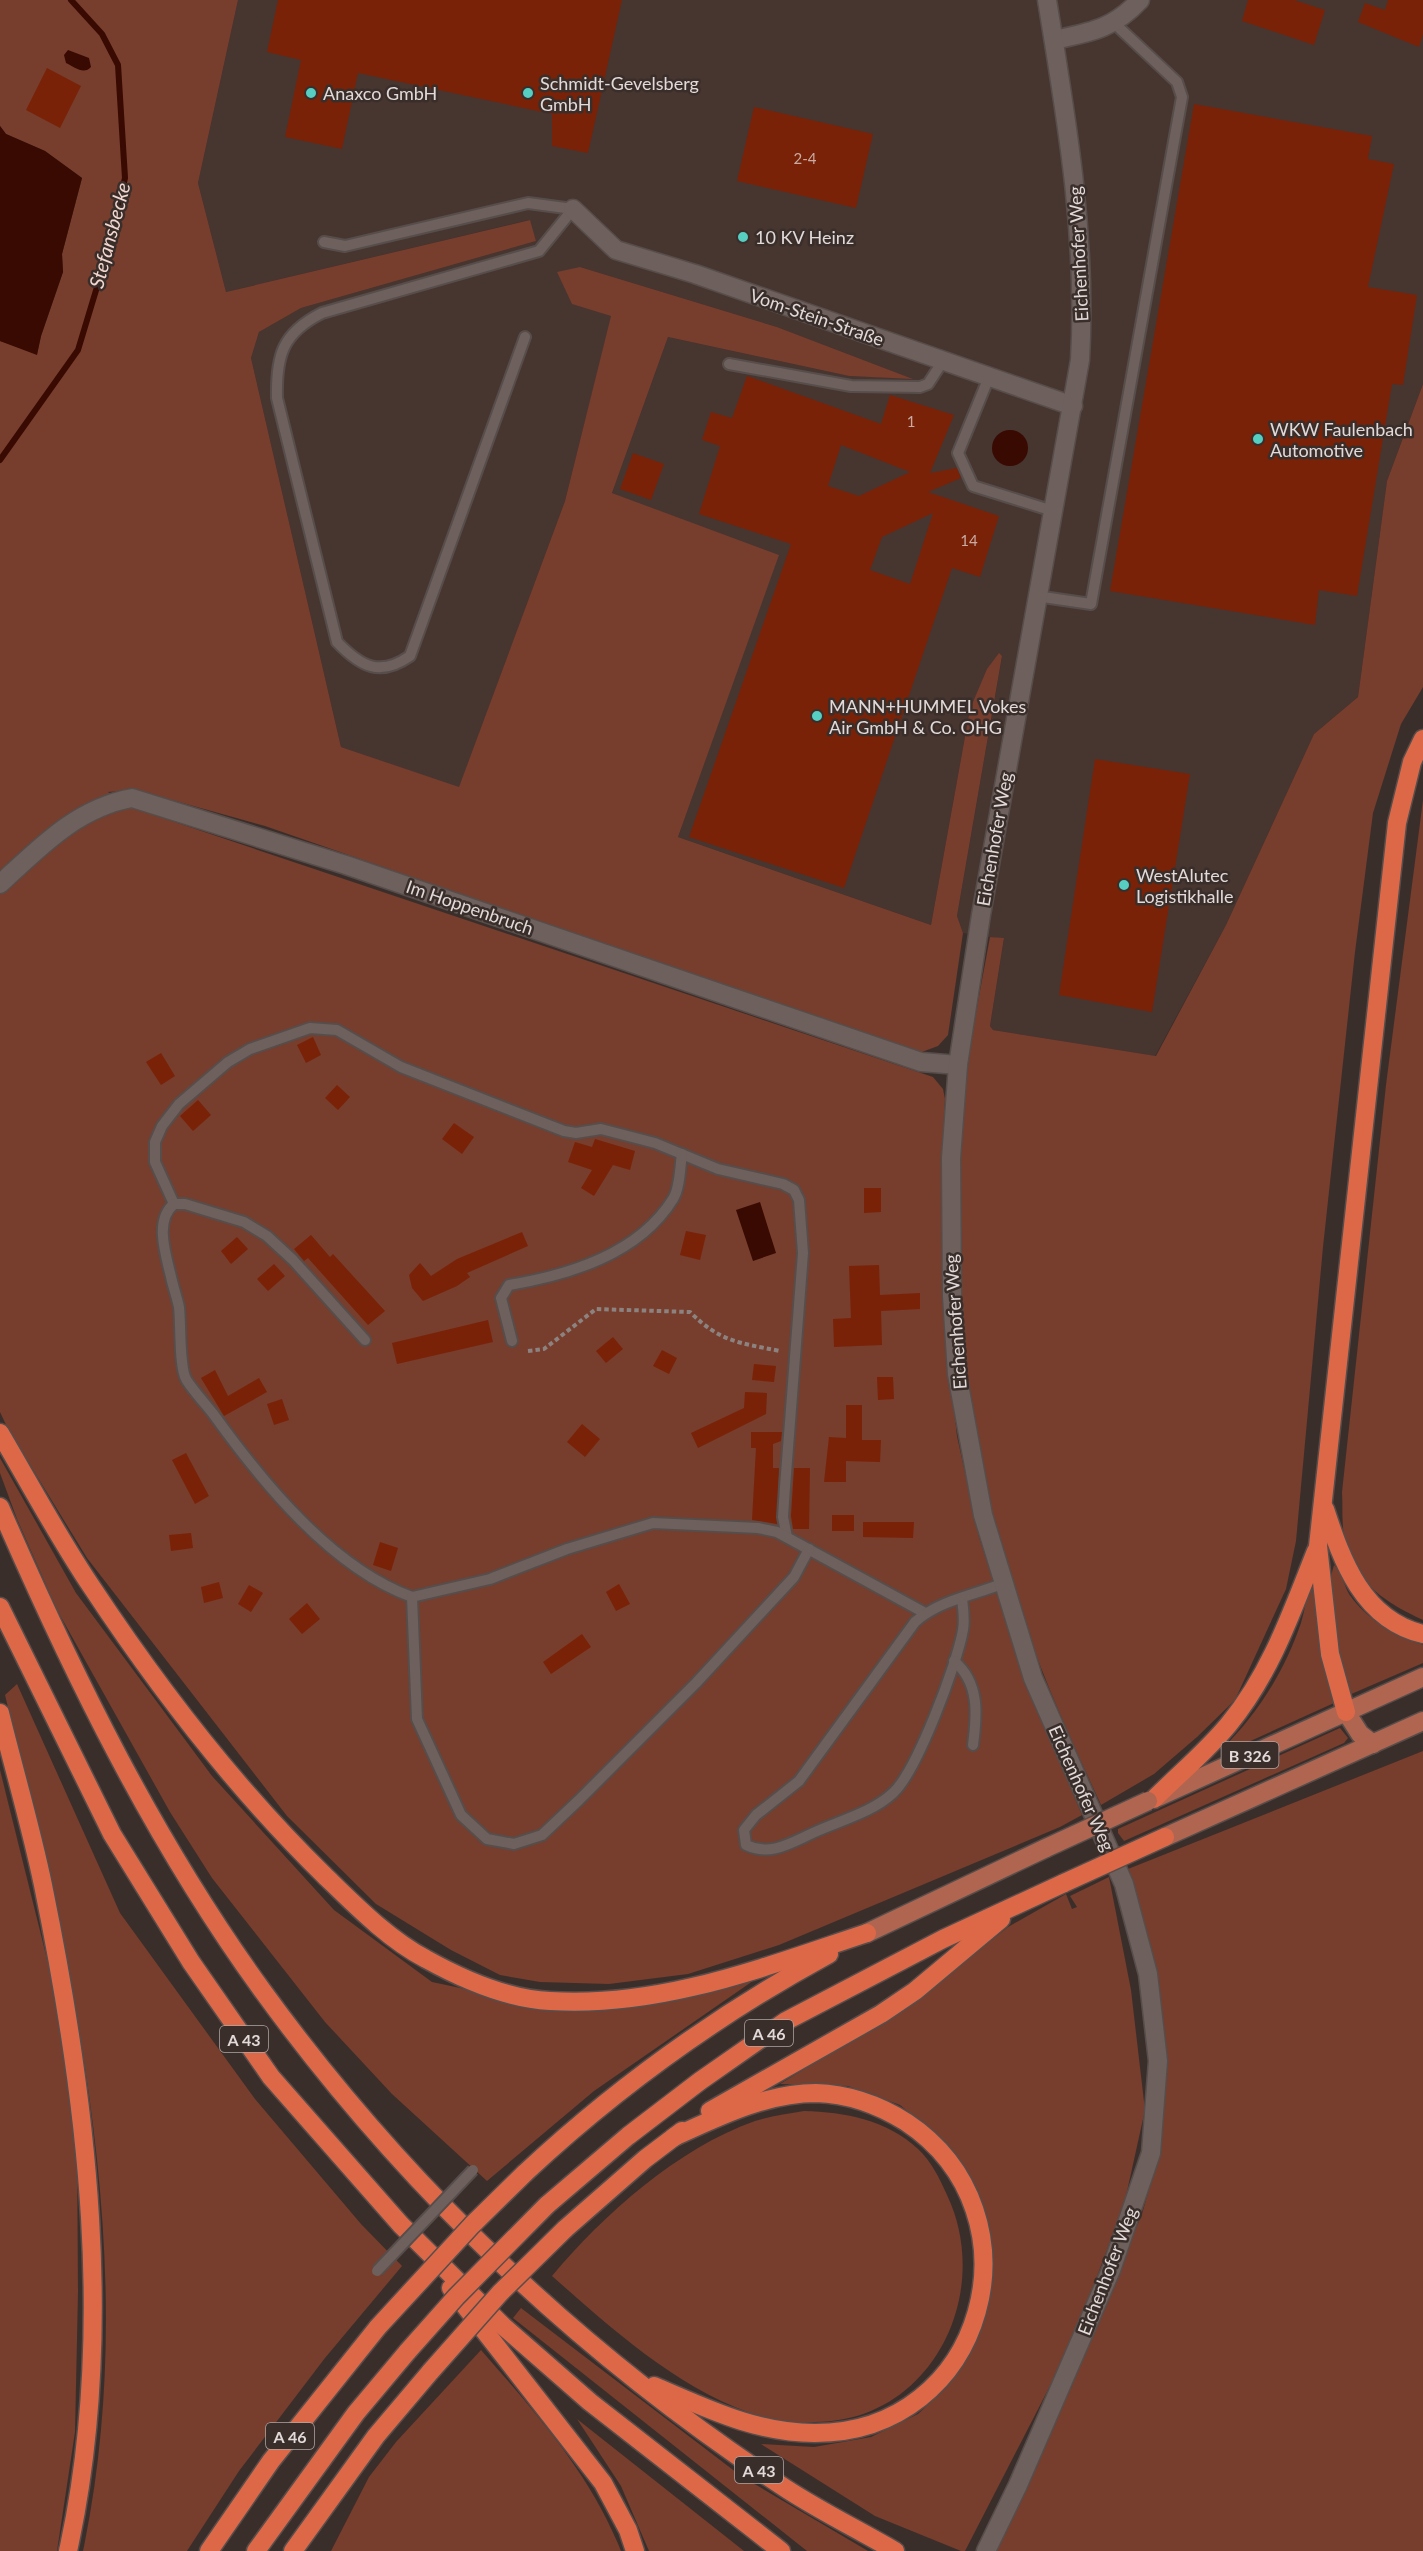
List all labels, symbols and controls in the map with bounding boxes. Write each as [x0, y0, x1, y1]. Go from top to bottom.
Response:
place label: Schmidt-Gevelsberg GmbH [540, 72, 699, 115]
place label: Anaxco GmbH [323, 82, 437, 104]
marker: Anaxco GmbH [304, 86, 318, 100]
marker: Schmidt-Gevelsberg GmbH [521, 86, 535, 100]
house number: 2-4 [794, 149, 817, 167]
water label: Stefansbecke [83, 179, 135, 291]
street label: Eichenhofer Weg [1063, 186, 1093, 322]
place label: 10 KV Heinz [755, 226, 854, 248]
marker: 10 KV Heinz [736, 230, 750, 244]
street label: Vom-Stein-Straße [747, 284, 887, 350]
house number: 1 [907, 412, 915, 430]
place label: WKW Faulenbach Automotive [1270, 418, 1413, 461]
marker: WKW Faulenbach Automotive [1251, 432, 1265, 446]
house number: 14 [960, 531, 978, 549]
place label: MANN+HUMMEL Vokes Air GmbH & Co. OHG [829, 695, 1026, 738]
marker: MANN+HUMMEL Vokes Air GmbH & Co. OHG [810, 709, 824, 723]
street label: Eichenhofer Weg [971, 770, 1017, 908]
place label: WestAlutec Logistikhalle [1136, 864, 1233, 907]
street label: Im Hoppenbruch [404, 875, 536, 939]
marker: WestAlutec Logistikhalle [1117, 878, 1131, 892]
street label: Eichenhofer Weg [939, 1254, 971, 1390]
street label: Eichenhofer Weg [1044, 1722, 1120, 1854]
road number: B 326 [1222, 1742, 1278, 1768]
road number: A 46 [745, 2020, 793, 2046]
road number: A 43 [220, 2026, 268, 2052]
street label: Eichenhofer Weg [1072, 2204, 1142, 2338]
road number: A 46 [266, 2423, 314, 2449]
road number: A 43 [735, 2457, 783, 2483]

